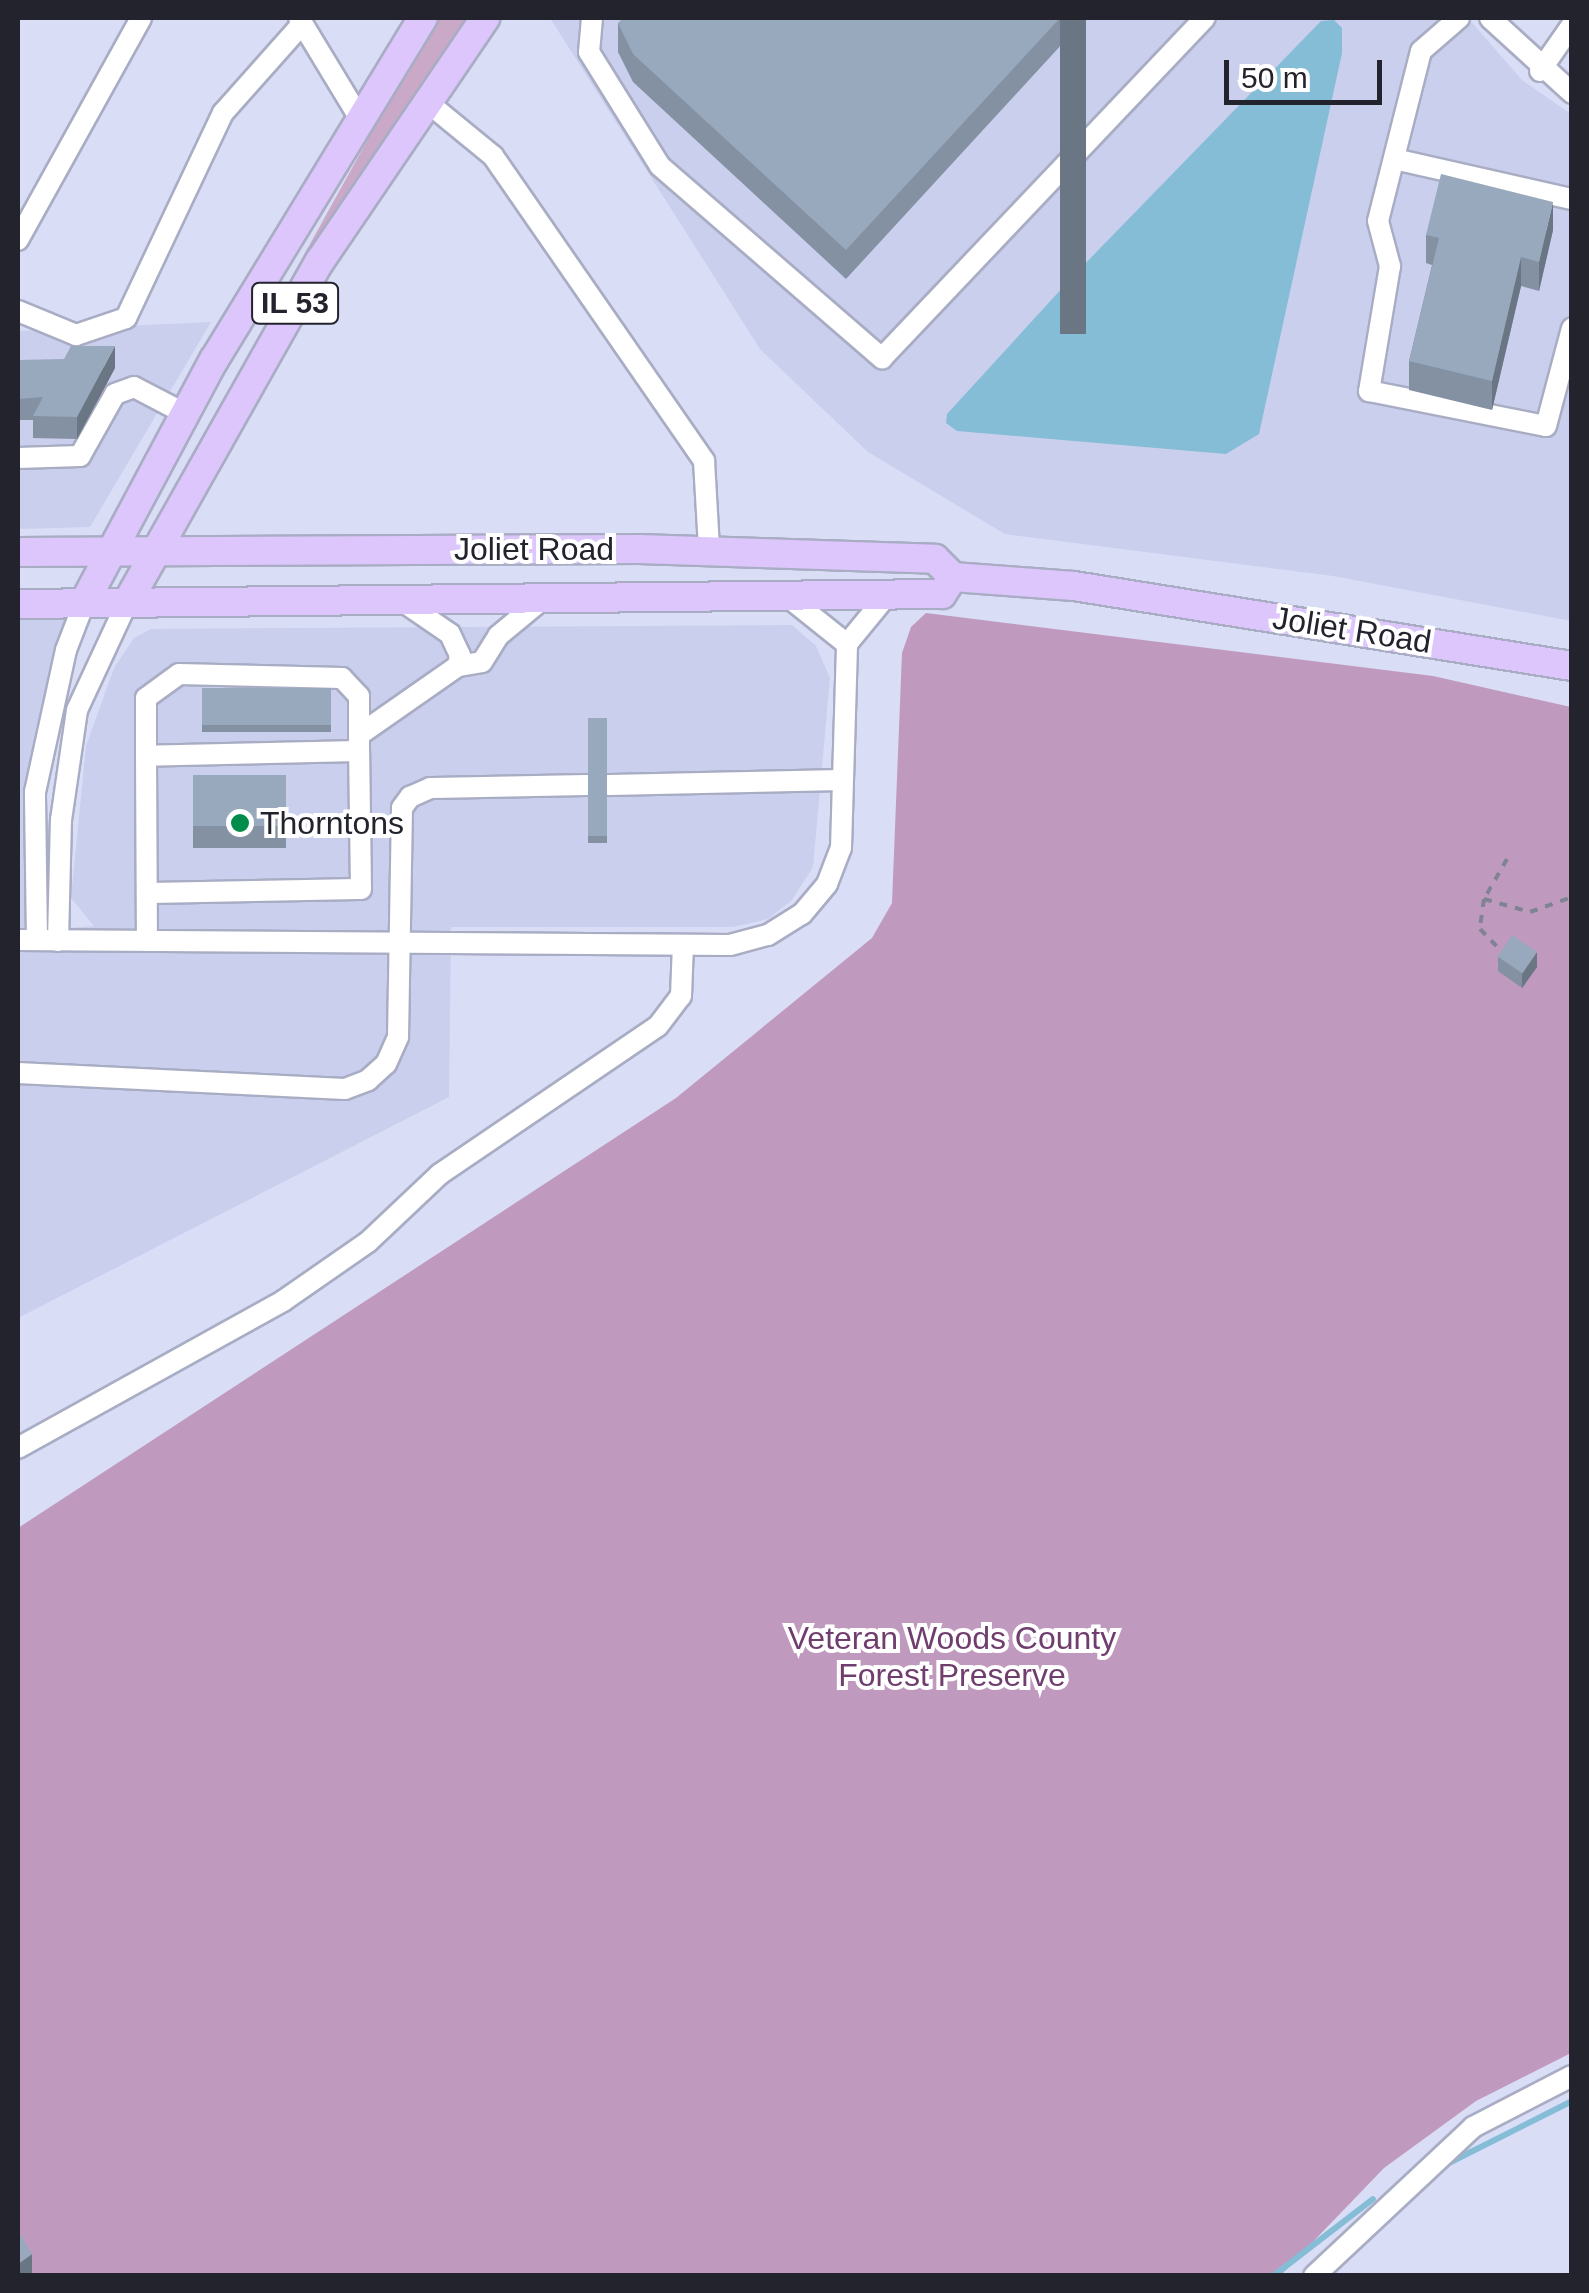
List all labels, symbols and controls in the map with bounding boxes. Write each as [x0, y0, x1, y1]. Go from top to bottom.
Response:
scale bar [1229, 40, 1386, 102]
text: 50 m [1241, 61, 1308, 94]
road number: IL 53 [250, 278, 340, 328]
street label: Joliet Road [454, 530, 614, 568]
street label: Joliet Road [1270, 599, 1434, 661]
place label: Thorntons [260, 804, 404, 842]
marker: Thorntons [229, 812, 251, 834]
park label: Veteran Woods County Forest Preserve [788, 1620, 1116, 1695]

